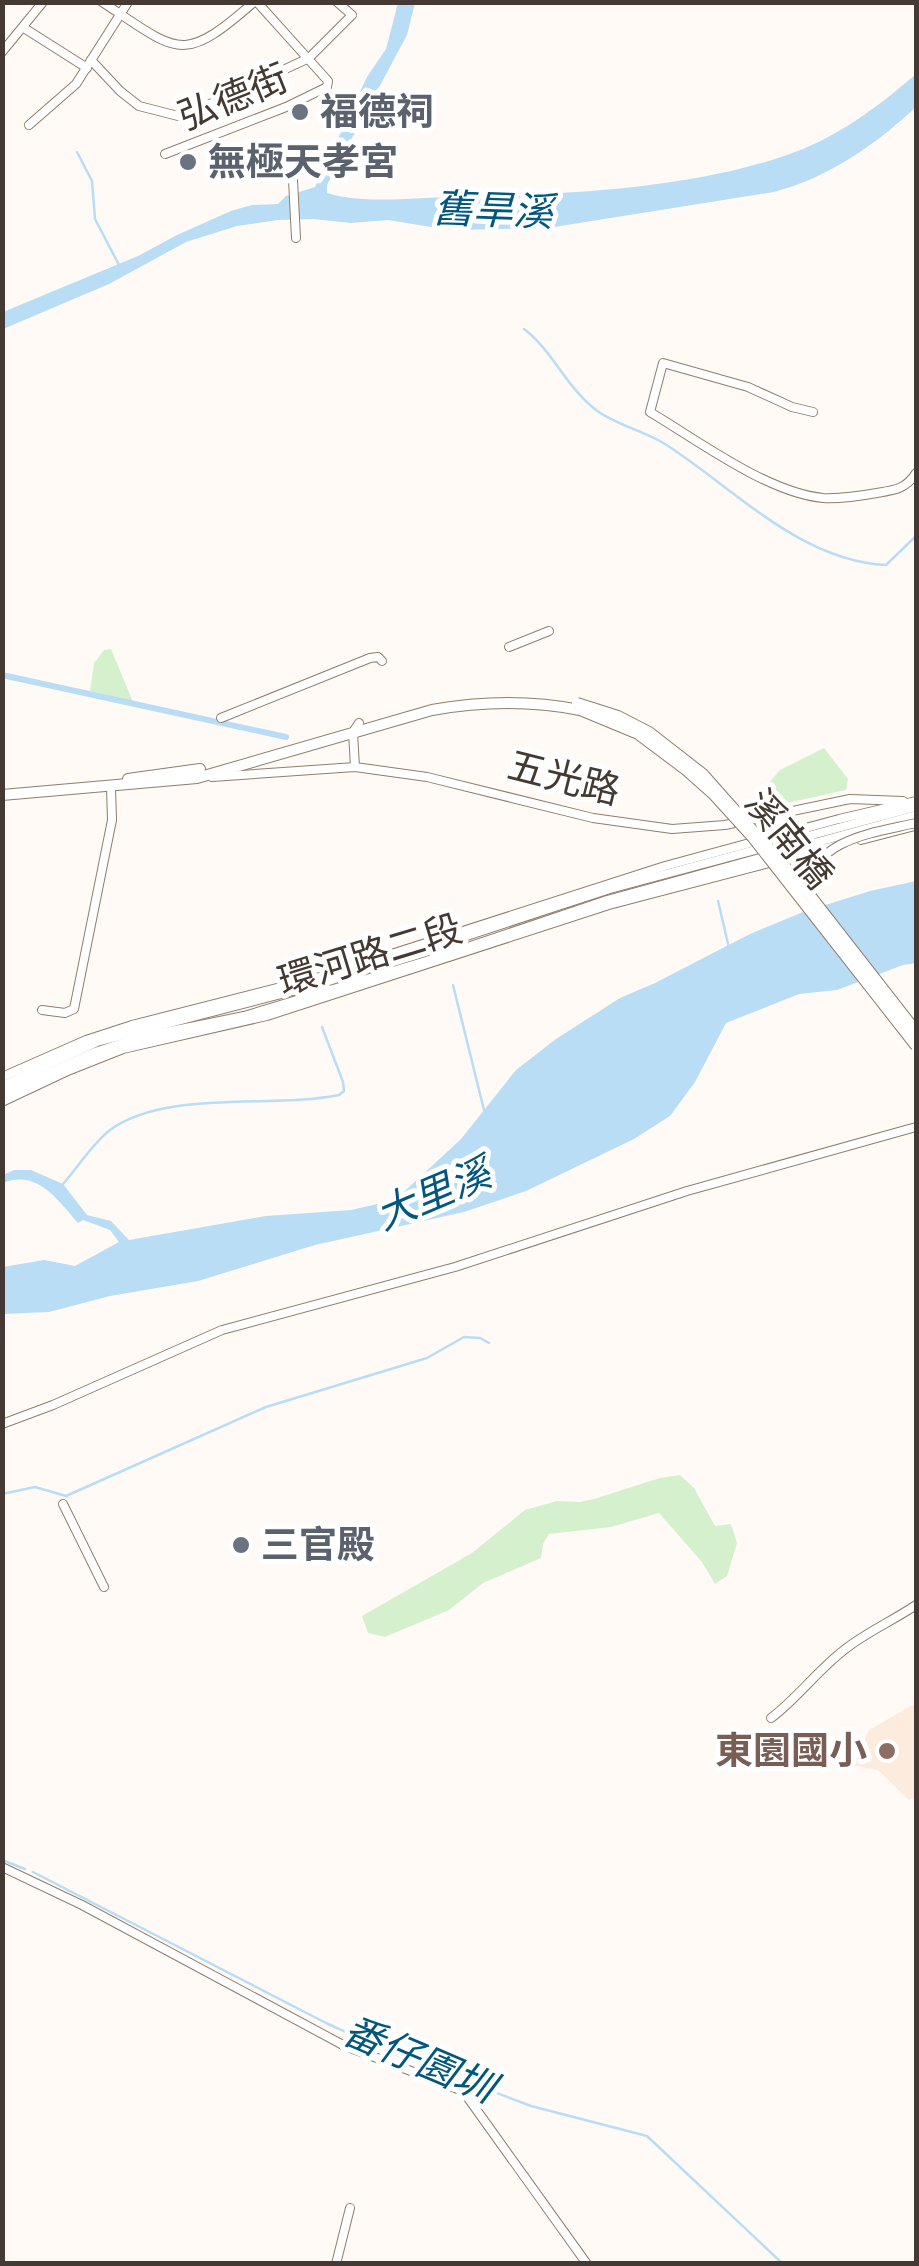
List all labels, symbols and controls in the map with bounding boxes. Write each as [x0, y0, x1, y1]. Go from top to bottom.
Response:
street label: 弘德街 [172, 54, 294, 140]
place label: 福德祠 [320, 89, 434, 135]
marker: 福德祠 [289, 101, 311, 123]
place label: 無極天孝宮 [208, 139, 398, 185]
marker: 無極天孝宮 [177, 151, 199, 173]
water label: 舊旱溪 [432, 184, 559, 236]
street label: 五光路 [503, 742, 625, 814]
street label: 溪南橋 [735, 780, 843, 898]
street label: 環河路二段 [272, 905, 468, 1005]
water label: 大里溪 [368, 1147, 502, 1240]
place label: 三官殿 [261, 1522, 375, 1568]
marker: 三官殿 [230, 1534, 252, 1556]
place label: 東園國小 [715, 1728, 867, 1774]
marker: 東園國小 [876, 1740, 898, 1762]
water label: 番仔園圳 [336, 2006, 507, 2114]

